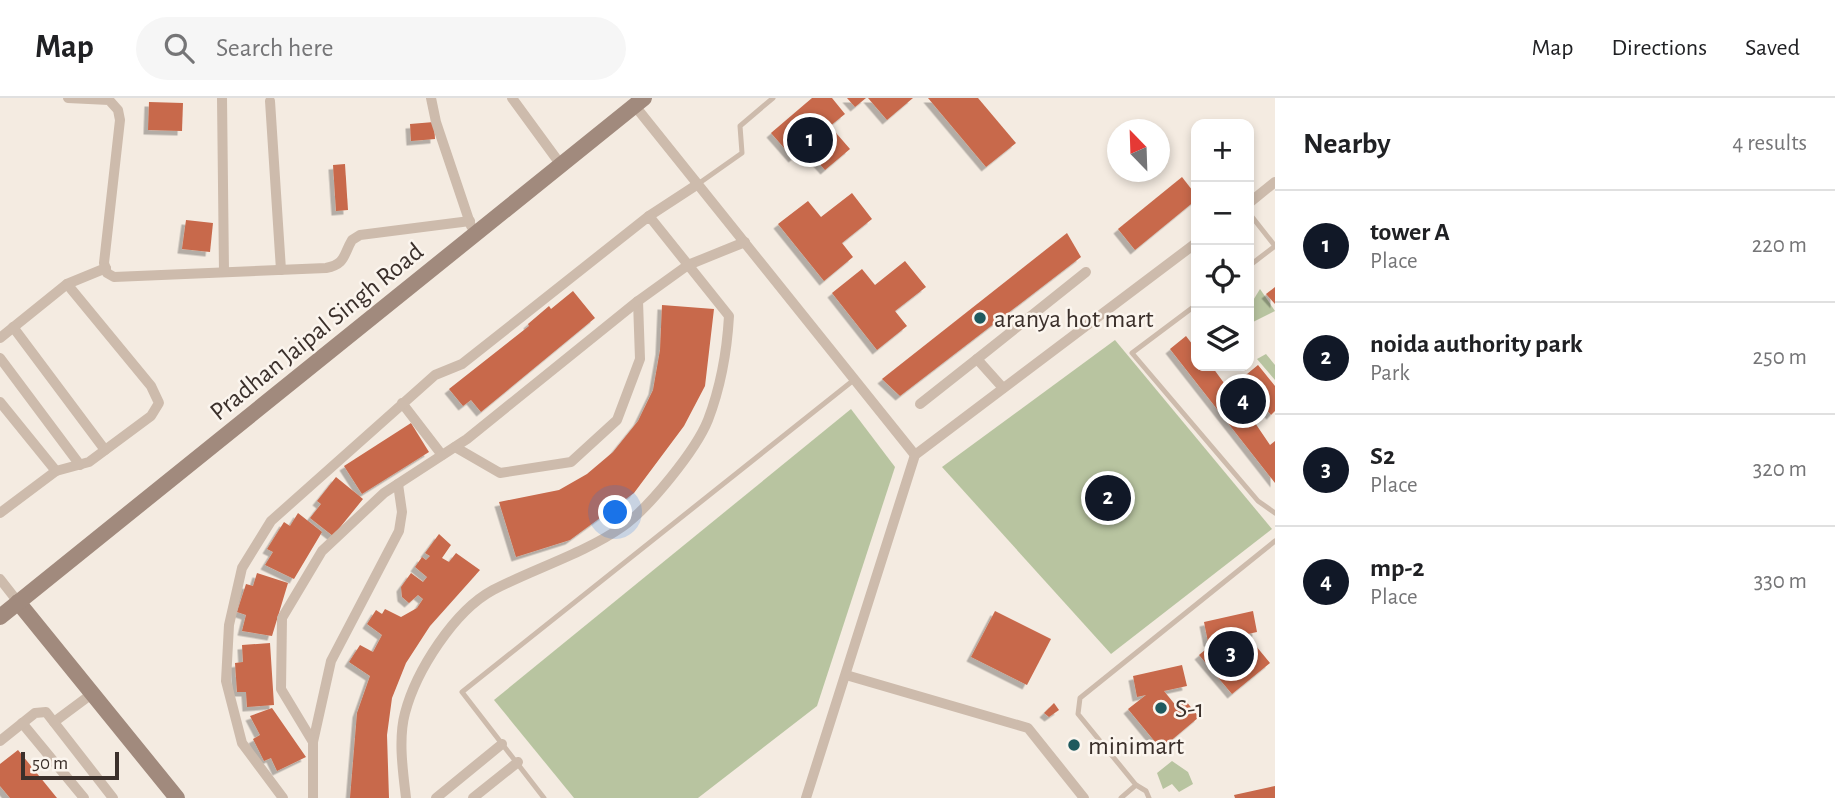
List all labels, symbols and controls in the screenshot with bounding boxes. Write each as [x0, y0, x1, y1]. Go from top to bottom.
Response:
search box [136, 17, 626, 80]
icon: search [160, 29, 198, 67]
text: Map [35, 31, 94, 64]
text: Search here [216, 35, 334, 61]
text: Map [1531, 36, 1573, 60]
text: Directions [1611, 36, 1707, 60]
text: Saved [1745, 36, 1800, 60]
pin: 1 [787, 114, 833, 166]
north arrow [1107, 119, 1170, 182]
map controls [1191, 119, 1254, 371]
button: + [1191, 119, 1254, 182]
text: Nearby [1303, 129, 1391, 159]
text: 4 results [1732, 132, 1807, 155]
button: − [1191, 182, 1254, 245]
text: tower A [1370, 219, 1450, 245]
text: 1 [1322, 234, 1330, 257]
text: 220 m [1752, 234, 1807, 257]
street label: Pradhan Jaipal Singh Road [205, 238, 428, 425]
button: locate [1191, 245, 1254, 308]
text: Place [1370, 250, 1418, 273]
place label: aranya hot mart [994, 306, 1154, 332]
button: layers [1191, 308, 1254, 371]
marker: aranya hot mart [972, 310, 988, 326]
text: noida authority park [1370, 331, 1583, 357]
text: 2 [1321, 346, 1331, 369]
text: 250 m [1753, 346, 1807, 369]
text: Park [1370, 362, 1410, 385]
pin: 4 [1220, 375, 1266, 427]
text: S2 [1370, 443, 1395, 469]
text: 3 [1321, 458, 1331, 481]
text: 320 m [1753, 458, 1807, 481]
pin: 2 [1085, 472, 1131, 524]
text: Place [1370, 474, 1418, 497]
your location [598, 495, 632, 529]
text: mp-2 [1370, 555, 1425, 581]
text: 4 [1320, 570, 1332, 593]
text: 330 m [1754, 570, 1807, 593]
text: Place [1370, 586, 1418, 609]
pin: 3 [1208, 628, 1254, 680]
place label: S-1 [1175, 696, 1204, 722]
marker: S-1 [1153, 700, 1169, 716]
place label: minimart [1088, 733, 1184, 759]
marker: minimart [1066, 737, 1082, 753]
scale bar [21, 749, 119, 781]
text: 50 m [32, 754, 68, 773]

